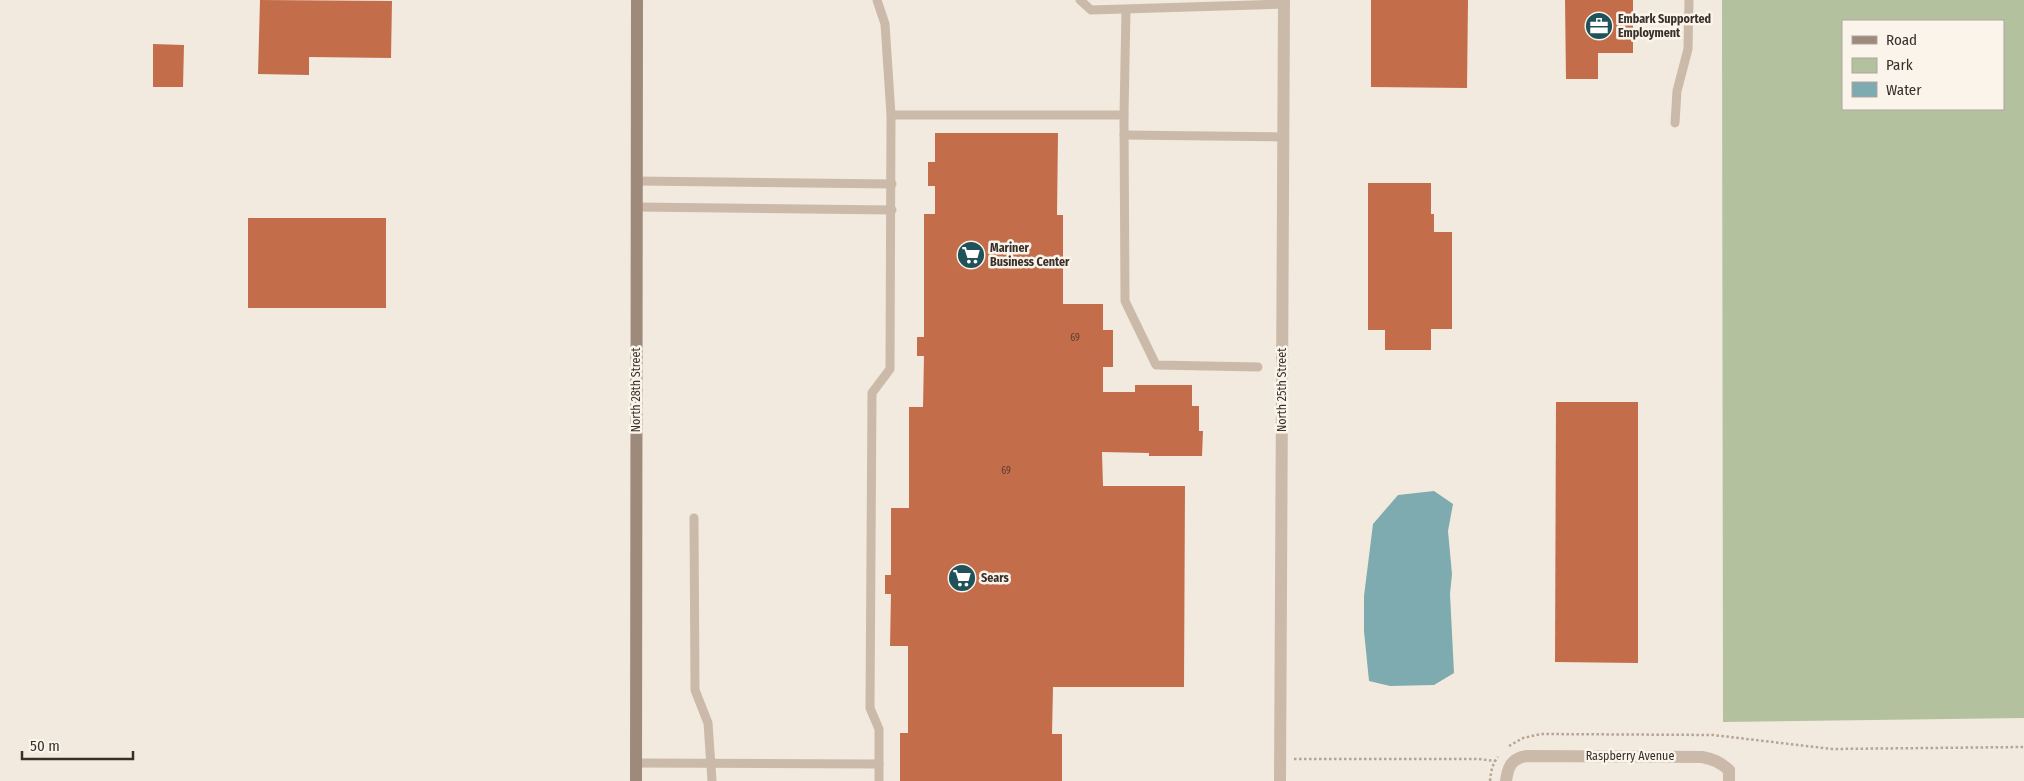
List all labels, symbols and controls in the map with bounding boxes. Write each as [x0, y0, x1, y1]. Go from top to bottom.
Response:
office icon: Embark Supported Employment [1584, 11, 1614, 41]
place label: Embark Supported Employment [1618, 12, 1711, 40]
legend [1842, 20, 2004, 110]
text: Road [1886, 31, 1917, 49]
text: Park [1886, 56, 1913, 74]
text: Water [1886, 81, 1922, 99]
supermarket icon: Mariner Business Center [956, 240, 986, 270]
place label: Mariner Business Center [990, 241, 1070, 269]
house number: 69 [1070, 332, 1080, 344]
street label: North 28th Street [629, 348, 643, 432]
street label: North 25th Street [1275, 348, 1289, 432]
house number: 69 [1001, 465, 1011, 477]
supermarket icon: Sears [947, 563, 977, 593]
place label: Sears [981, 571, 1009, 585]
scale bar [22, 728, 134, 760]
text: 50 m [30, 737, 60, 755]
street label: Raspberry Avenue [1586, 749, 1674, 763]

